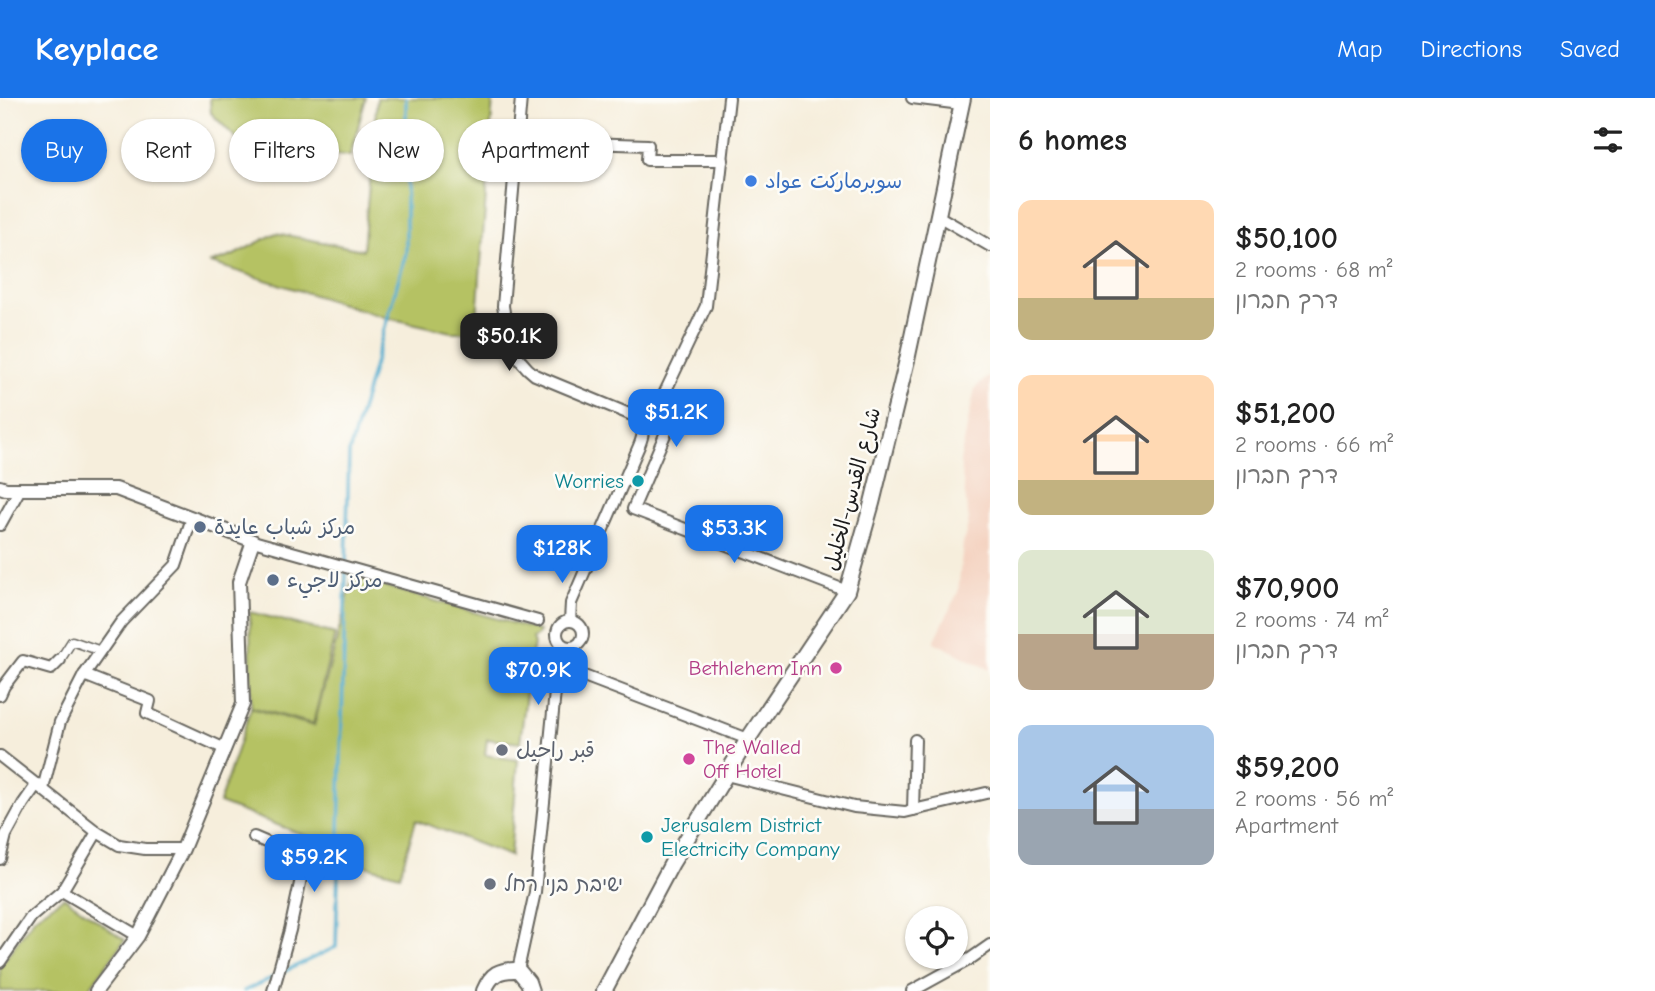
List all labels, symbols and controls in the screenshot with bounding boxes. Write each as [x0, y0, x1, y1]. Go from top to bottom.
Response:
text: Keyplace [35, 30, 158, 68]
text: Map [1337, 35, 1383, 63]
text: Directions [1421, 35, 1522, 63]
text: Saved [1560, 35, 1620, 63]
chip: Buy [21, 119, 107, 182]
chip: Rent [121, 119, 215, 182]
chip: Filters [229, 119, 339, 182]
chip: New [353, 119, 444, 182]
chip: Apartment [458, 119, 613, 182]
icon: filters [1589, 121, 1627, 159]
text: 6 homes [1018, 123, 1127, 158]
place label: سوبرماركت عواد [765, 169, 902, 194]
marker: سوبرماركت عواد [743, 173, 759, 189]
text: $50,100 [1235, 221, 1338, 256]
icon: home [1074, 228, 1158, 312]
text: 2 rooms · 68 m² [1235, 256, 1393, 283]
text: דרך חברון [1235, 287, 1338, 314]
pin: $50.1K [452, 314, 566, 373]
text: $50.1K [476, 322, 542, 349]
pin: $51.2K [619, 390, 733, 449]
text: $51,200 [1235, 396, 1336, 431]
text: $51.2K [644, 398, 708, 425]
icon: home [1074, 403, 1158, 487]
street label: شارع القدس-الخليل [819, 405, 888, 574]
text: 2 rooms · 66 m² [1235, 431, 1393, 458]
text: דרך חברון [1235, 462, 1338, 489]
place label: Worries [555, 469, 624, 493]
marker: Worries [630, 473, 646, 489]
pin: $53.3K [677, 505, 791, 565]
text: $53.3K [701, 514, 767, 541]
place label: مركز شباب عايدة [214, 515, 355, 540]
marker: مركز شباب عايدة [192, 519, 208, 535]
pin: $128K [513, 526, 611, 585]
text: $128K [532, 534, 592, 561]
place label: مركز لاجيء [287, 568, 383, 599]
text: $70,900 [1235, 571, 1339, 606]
marker: مركز لاجيء [265, 572, 281, 588]
icon: home [1074, 578, 1158, 662]
text: 2 rooms · 74 m² [1235, 606, 1388, 633]
text: דרך חברון [1235, 637, 1338, 664]
pin: $70.9K [481, 648, 595, 707]
text: $70.9K [505, 656, 571, 683]
place label: Bethlehem Inn [688, 656, 822, 680]
marker: Bethlehem Inn [828, 660, 844, 676]
place label: The Walled Off Hotel [703, 735, 801, 783]
place label: قبر راحيل [516, 738, 595, 763]
marker: قبر راحيل [494, 742, 510, 758]
text: $59,200 [1235, 750, 1340, 785]
marker: The Walled Off Hotel [681, 751, 697, 767]
icon: home [1074, 753, 1158, 837]
text: 2 rooms · 56 m² [1235, 785, 1393, 812]
text: Apartment [1235, 812, 1338, 839]
place label: Jerusalem District Electricity Company [661, 813, 840, 861]
marker: Jerusalem District Electricity Company [639, 829, 655, 845]
pin: $59.2K [257, 834, 371, 894]
text: $59.2K [281, 843, 347, 870]
place label: ישיבת בני רחל [504, 872, 623, 896]
marker: ישיבת בני רחל [482, 876, 498, 892]
map controls [905, 906, 968, 969]
button: locate [905, 906, 968, 969]

